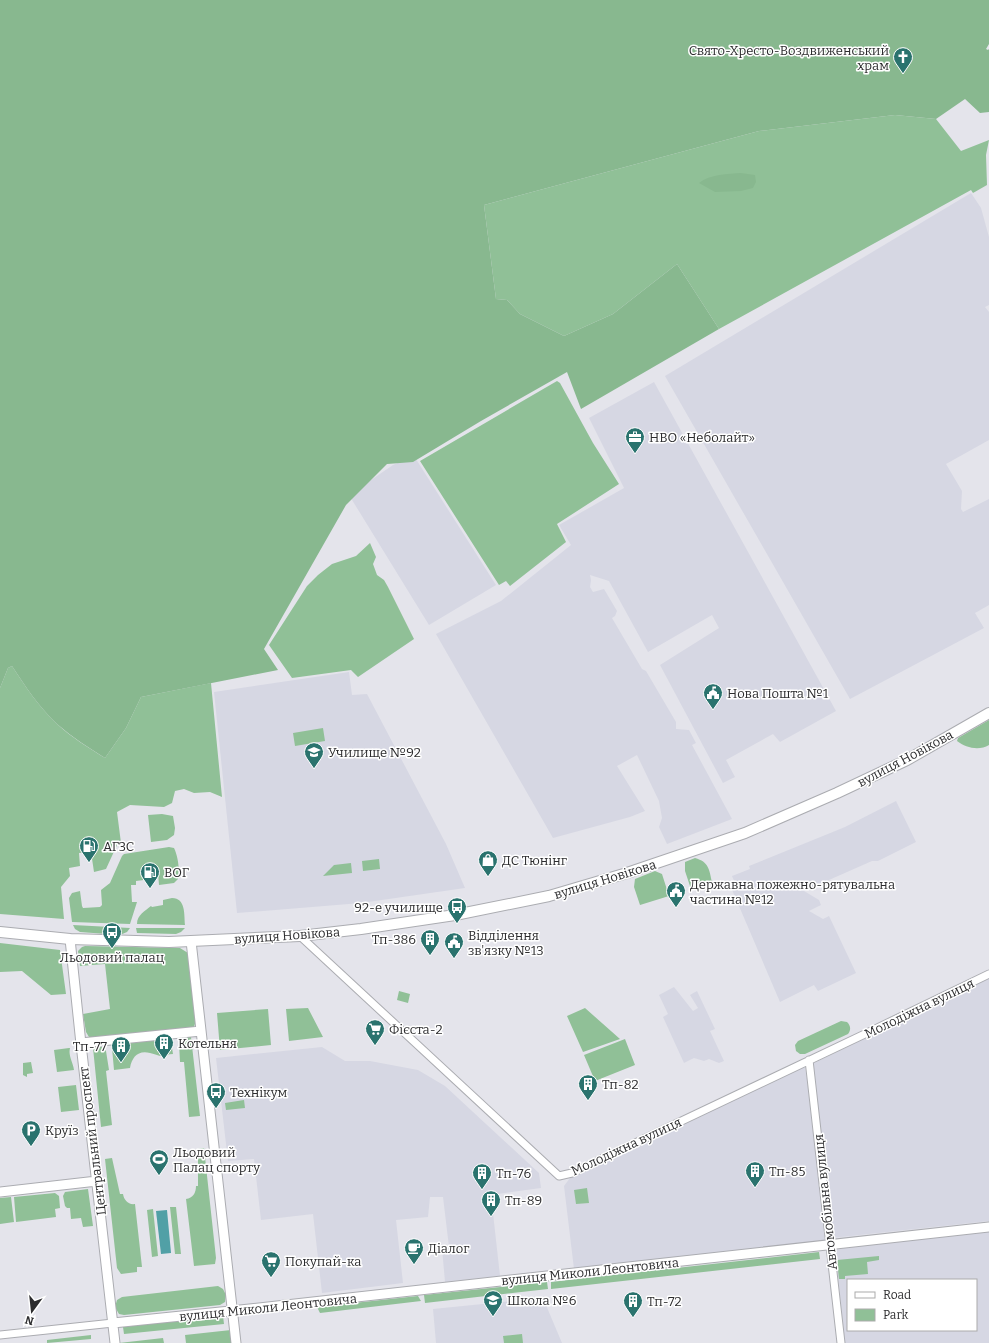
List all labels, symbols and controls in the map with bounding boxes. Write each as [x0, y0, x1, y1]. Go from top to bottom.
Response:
place label: Свято-Хресто-Воздвиженський храм [689, 43, 889, 73]
church icon: Свято-Хресто-Воздвиженський храм [892, 46, 914, 74]
office icon: НВО «Неболайт» [624, 426, 646, 454]
place label: НВО «Неболайт» [649, 430, 755, 445]
public building icon: Нова Пошта №1 [702, 682, 724, 710]
place label: Нова Пошта №1 [727, 686, 829, 701]
street label: вулиця Новікова [855, 727, 956, 790]
school or university icon: Училище №92 [303, 741, 325, 769]
place label: Училище №92 [328, 745, 421, 760]
fuel station icon: АГЗС [78, 835, 100, 863]
place label: АГЗС [103, 839, 134, 854]
shop icon: ДС Тюнінг [477, 849, 499, 877]
place label: ДС Тюнінг [502, 853, 567, 868]
street label: вулиця Новікова [552, 857, 658, 902]
fuel station icon: ВОГ [139, 861, 161, 889]
place label: ВОГ [164, 865, 189, 880]
place label: Державна пожежно-рятувальна частина №12 [689, 877, 895, 907]
public building icon: Державна пожежно-рятувальна частина №12 [665, 880, 687, 908]
bus stop icon: 92-е училище [446, 896, 468, 924]
place label: 92-е училище [354, 900, 443, 915]
bus stop icon: Льодовий палац [101, 921, 123, 949]
street label: вулиця Новікова [234, 924, 340, 947]
building icon: Тп-386 [419, 928, 441, 956]
place label: Відділення зв'язку №13 [468, 928, 544, 958]
public building icon: Відділення зв'язку №13 [443, 931, 465, 959]
place label: Тп-386 [372, 932, 416, 947]
place label: Льодовий палац [60, 950, 165, 965]
street label: Молодіжна вулиця [862, 975, 976, 1041]
supermarket icon: Фiєста-2 [364, 1018, 386, 1046]
place label: Фiєста-2 [389, 1022, 443, 1037]
building icon: Котельня [153, 1032, 175, 1060]
building icon: Тп-77 [110, 1035, 132, 1063]
place label: Котельня [178, 1036, 237, 1051]
place label: Тп-77 [73, 1039, 107, 1054]
street label: Центральний проспект [76, 1065, 109, 1216]
building icon: Тп-82 [577, 1073, 599, 1101]
place label: Тп-82 [602, 1077, 639, 1092]
bus stop icon: Технікум [205, 1081, 227, 1109]
place label: Технікум [230, 1085, 287, 1100]
street label: Молодіжна вулиця [569, 1114, 684, 1179]
parking icon: Круїз [20, 1119, 42, 1147]
place label: Круїз [45, 1123, 79, 1138]
street label: Автомобільна вулиця [811, 1133, 840, 1271]
place label: Льодовий Палац спорту [173, 1145, 260, 1175]
sports icon: Льодовий Палац спорту [148, 1148, 170, 1176]
building icon: Тп-85 [744, 1160, 766, 1188]
building icon: Тп-76 [471, 1162, 493, 1190]
place label: Тп-85 [769, 1164, 806, 1179]
place label: Тп-76 [496, 1166, 531, 1181]
building icon: Тп-89 [480, 1189, 502, 1217]
place label: Тп-89 [505, 1193, 542, 1208]
cafe icon: Діалог [403, 1237, 425, 1265]
place label: Діалог [428, 1241, 469, 1256]
supermarket icon: Покупай-ка [260, 1250, 282, 1278]
place label: Покупай-ка [285, 1254, 361, 1269]
street label: вулиця Миколи Леонтовича [501, 1255, 680, 1288]
legend [847, 1279, 977, 1331]
text: Road [883, 1288, 911, 1302]
school or university icon: Школа №6 [482, 1289, 504, 1317]
building icon: Тп-72 [622, 1290, 644, 1318]
north arrow [12, 1291, 52, 1331]
street label: вулиця Миколи Леонтовича [179, 1291, 358, 1324]
place label: Школа №6 [507, 1293, 577, 1308]
place label: Тп-72 [647, 1294, 682, 1309]
text: Park [883, 1308, 909, 1322]
text: N [23, 1313, 35, 1328]

